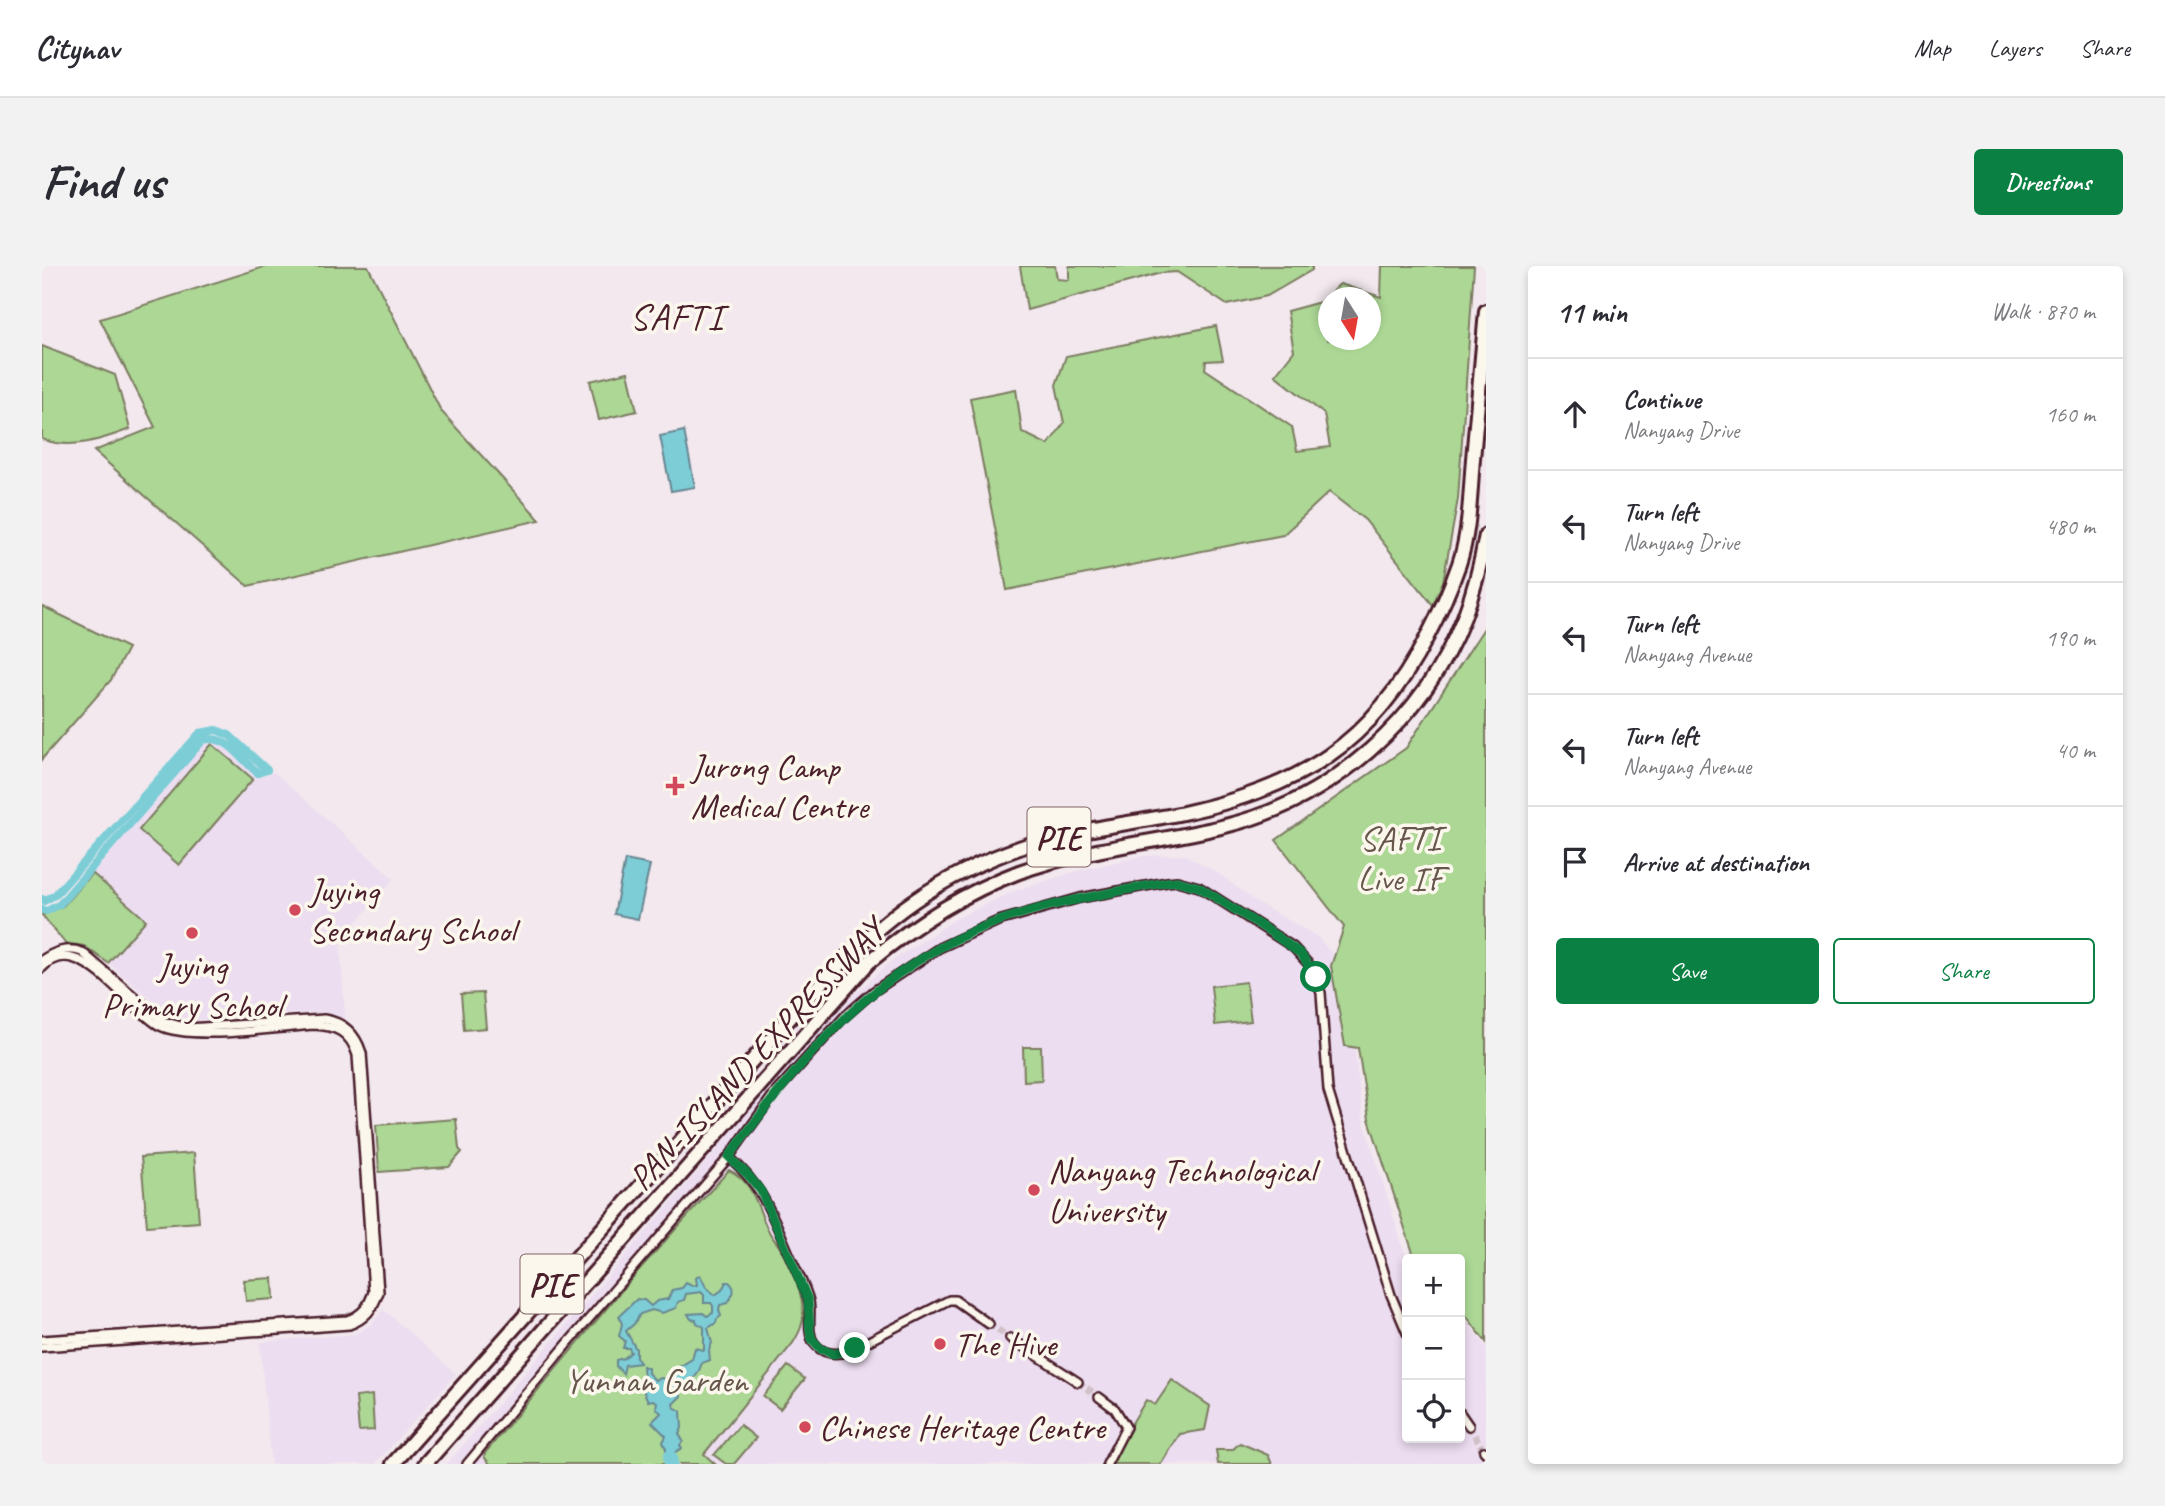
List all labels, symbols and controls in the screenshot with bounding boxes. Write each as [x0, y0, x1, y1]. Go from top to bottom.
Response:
text: Citynav [35, 27, 119, 69]
text: Map [1914, 33, 1951, 63]
text: Layers [1989, 33, 2042, 63]
text: Share [2080, 33, 2130, 63]
button: Directions [1974, 149, 2123, 215]
text: Find us [42, 151, 164, 213]
north arrow [1318, 287, 1381, 350]
district label: SAFTI [630, 293, 730, 340]
text: 11 min [1556, 293, 1627, 331]
text: Walk · 870 m [1991, 297, 2095, 326]
text: Continue [1623, 383, 1701, 416]
icon: ahead [1556, 395, 1594, 433]
text: 160 m [2046, 400, 2095, 429]
text: Nanyang Drive [1623, 416, 1739, 445]
text: Turn left [1623, 495, 1698, 528]
icon: left [1556, 507, 1594, 545]
text: 480 m [2046, 512, 2095, 541]
text: Nanyang Drive [1623, 528, 1739, 557]
text: Turn left [1623, 607, 1698, 640]
icon: left [1556, 619, 1594, 657]
text: 190 m [2046, 624, 2095, 653]
text: Nanyang Avenue [1623, 640, 1751, 669]
text: Turn left [1623, 719, 1698, 752]
icon: left [1556, 731, 1594, 769]
text: 40 m [2056, 736, 2095, 765]
place label: Jurong Camp Medical Centre [689, 744, 871, 829]
text: Nanyang Avenue [1623, 752, 1751, 781]
marker: Jurong Camp Medical Centre [665, 776, 685, 796]
road number: PIE [1028, 808, 1090, 866]
park label: SAFTI Live IF [1358, 816, 1450, 901]
icon: arrive [1556, 843, 1594, 881]
text: Arrive at destination [1623, 846, 1809, 879]
place label: Juying Secondary School [307, 868, 521, 953]
marker: Juying Secondary School [287, 902, 303, 918]
street label: PAN-ISLAND EXPRESSWAY [619, 905, 898, 1200]
marker: Juying Primary School [184, 925, 200, 941]
button: Save [1556, 938, 1819, 1004]
button: Share [1833, 938, 2095, 1004]
place label: Juying Primary School [102, 943, 288, 1028]
route start [1300, 961, 1331, 992]
place label: Nanyang Technological University [1048, 1148, 1321, 1233]
marker: Nanyang Technological University [1026, 1182, 1042, 1198]
road number: PIE [520, 1254, 584, 1314]
map controls [1402, 1254, 1465, 1443]
button: + [1402, 1254, 1465, 1317]
button: − [1402, 1317, 1465, 1380]
place label: The Hive [954, 1322, 1059, 1367]
route end [839, 1332, 870, 1363]
marker: The Hive [932, 1336, 948, 1352]
park label: Yunnan Garden [564, 1358, 750, 1403]
button: locate [1402, 1380, 1465, 1443]
place label: Chinese Heritage Centre [819, 1405, 1107, 1450]
marker: Chinese Heritage Centre [797, 1419, 813, 1435]

